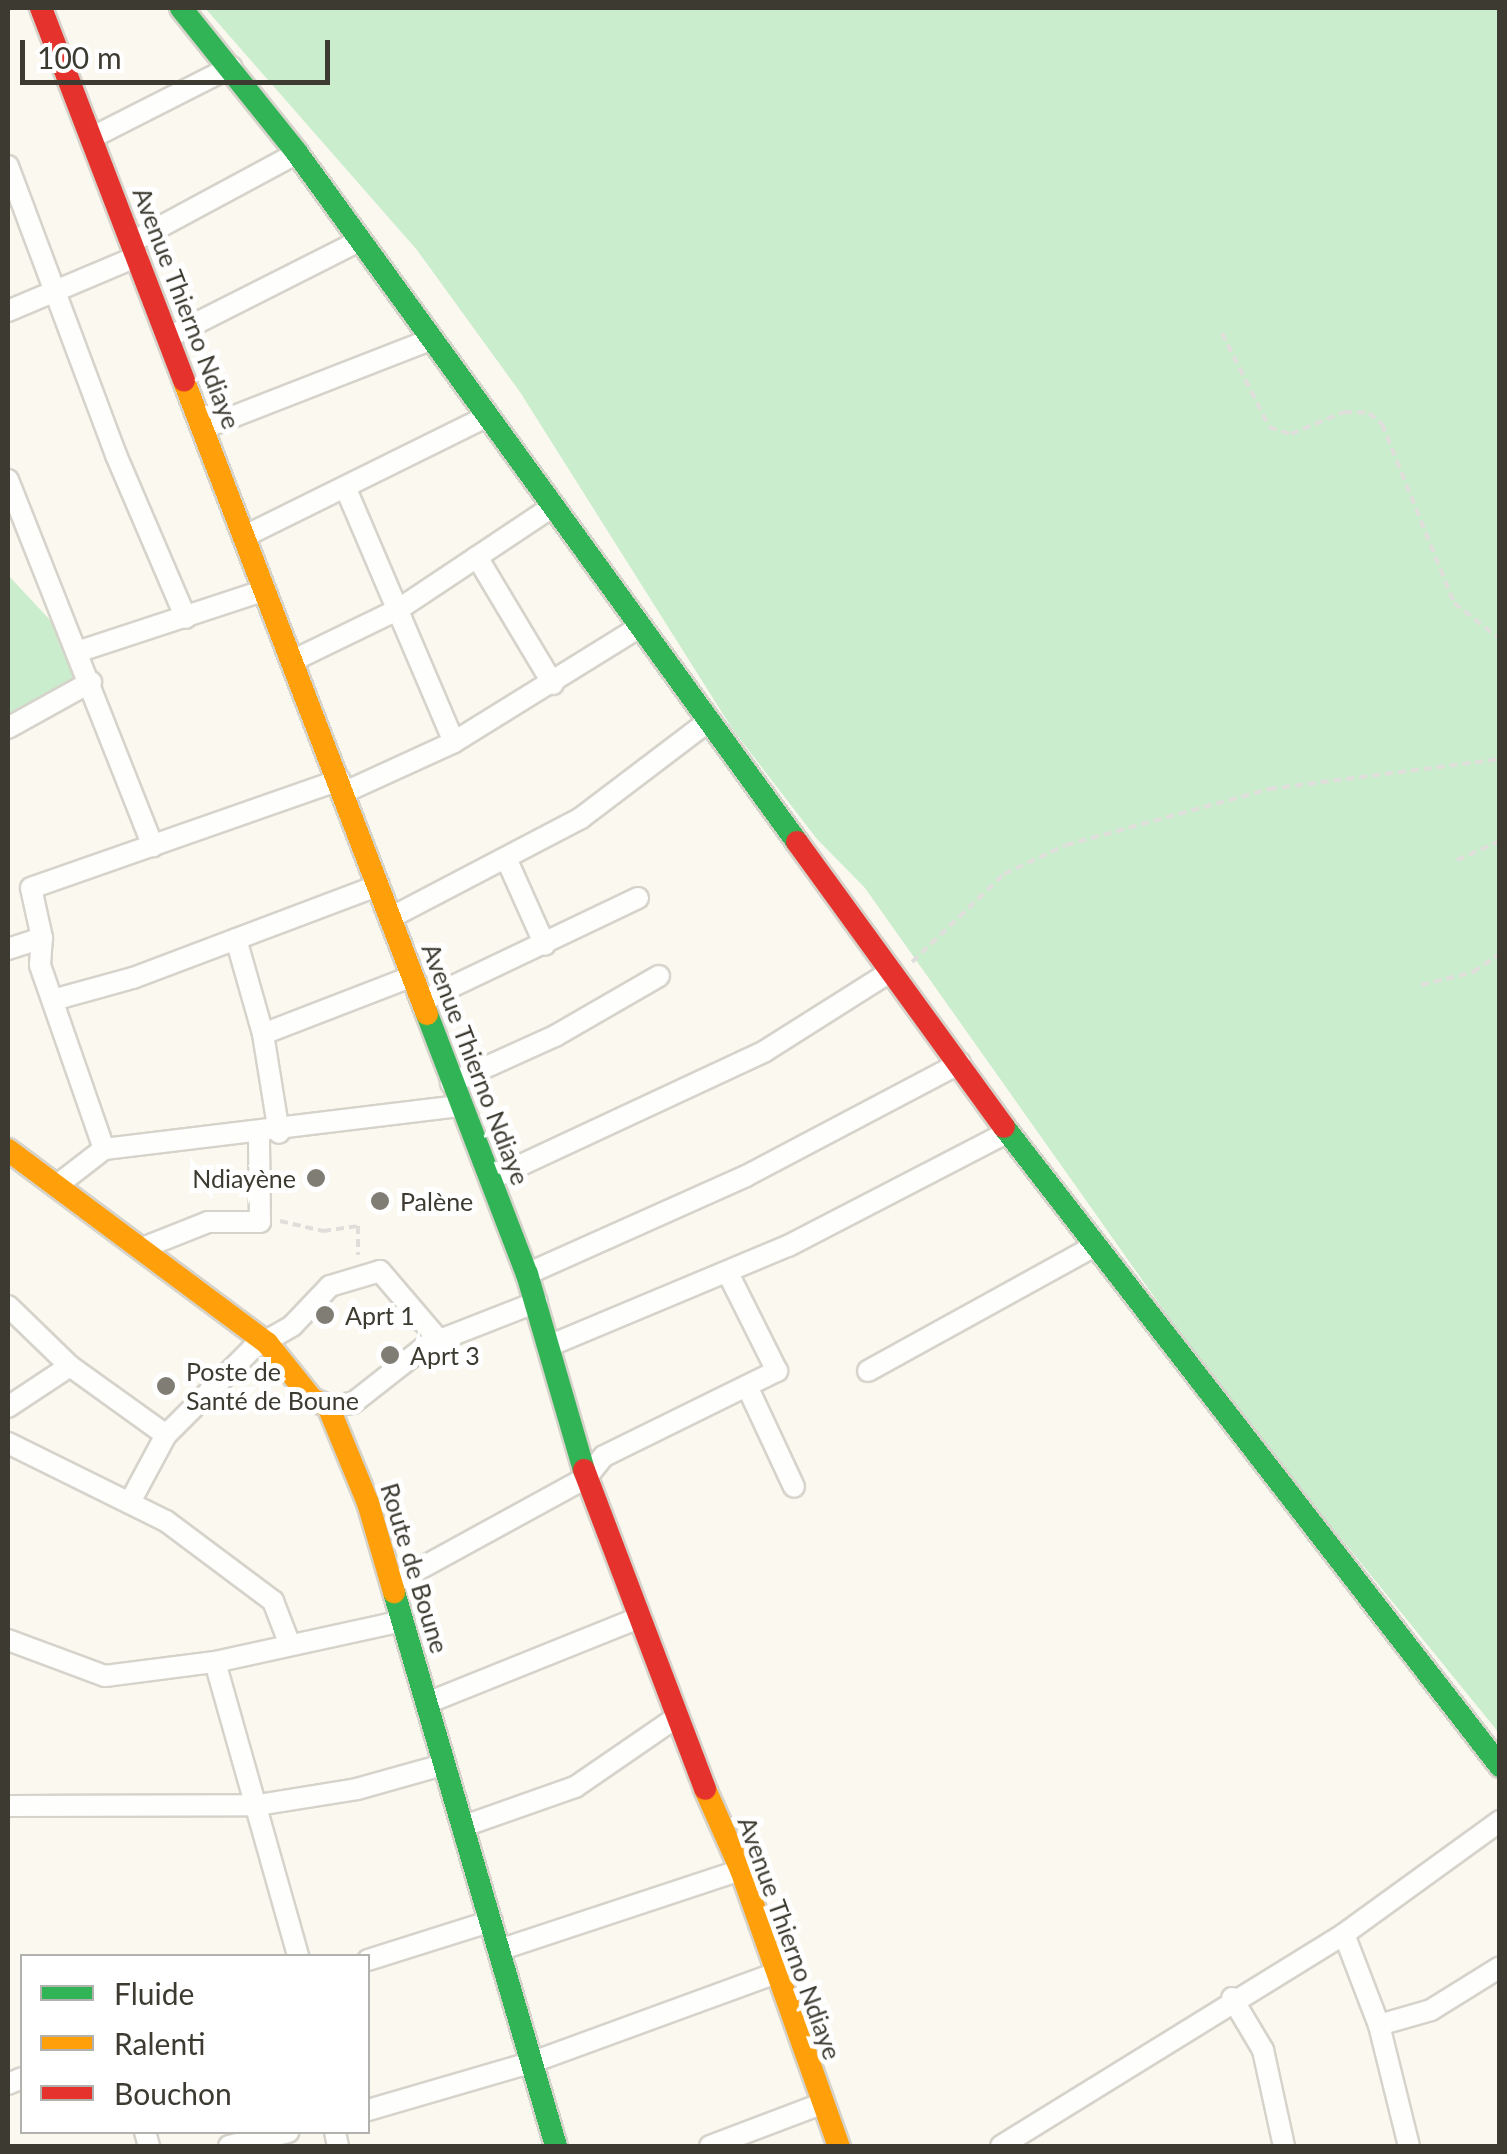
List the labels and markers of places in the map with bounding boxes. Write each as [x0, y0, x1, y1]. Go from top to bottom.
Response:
place label: Ndiayène [192, 1163, 296, 1193]
marker: Ndiayène [305, 1167, 327, 1189]
place label: Palène [400, 1186, 473, 1216]
marker: Palène [369, 1190, 391, 1212]
place label: Aprt 1 [345, 1300, 415, 1330]
marker: Aprt 1 [314, 1304, 336, 1326]
place label: Aprt 3 [410, 1340, 480, 1370]
marker: Aprt 3 [379, 1344, 401, 1366]
place label: Poste de Santé de Boune [186, 1357, 359, 1416]
marker: Poste de Santé de Boune [155, 1375, 177, 1397]

